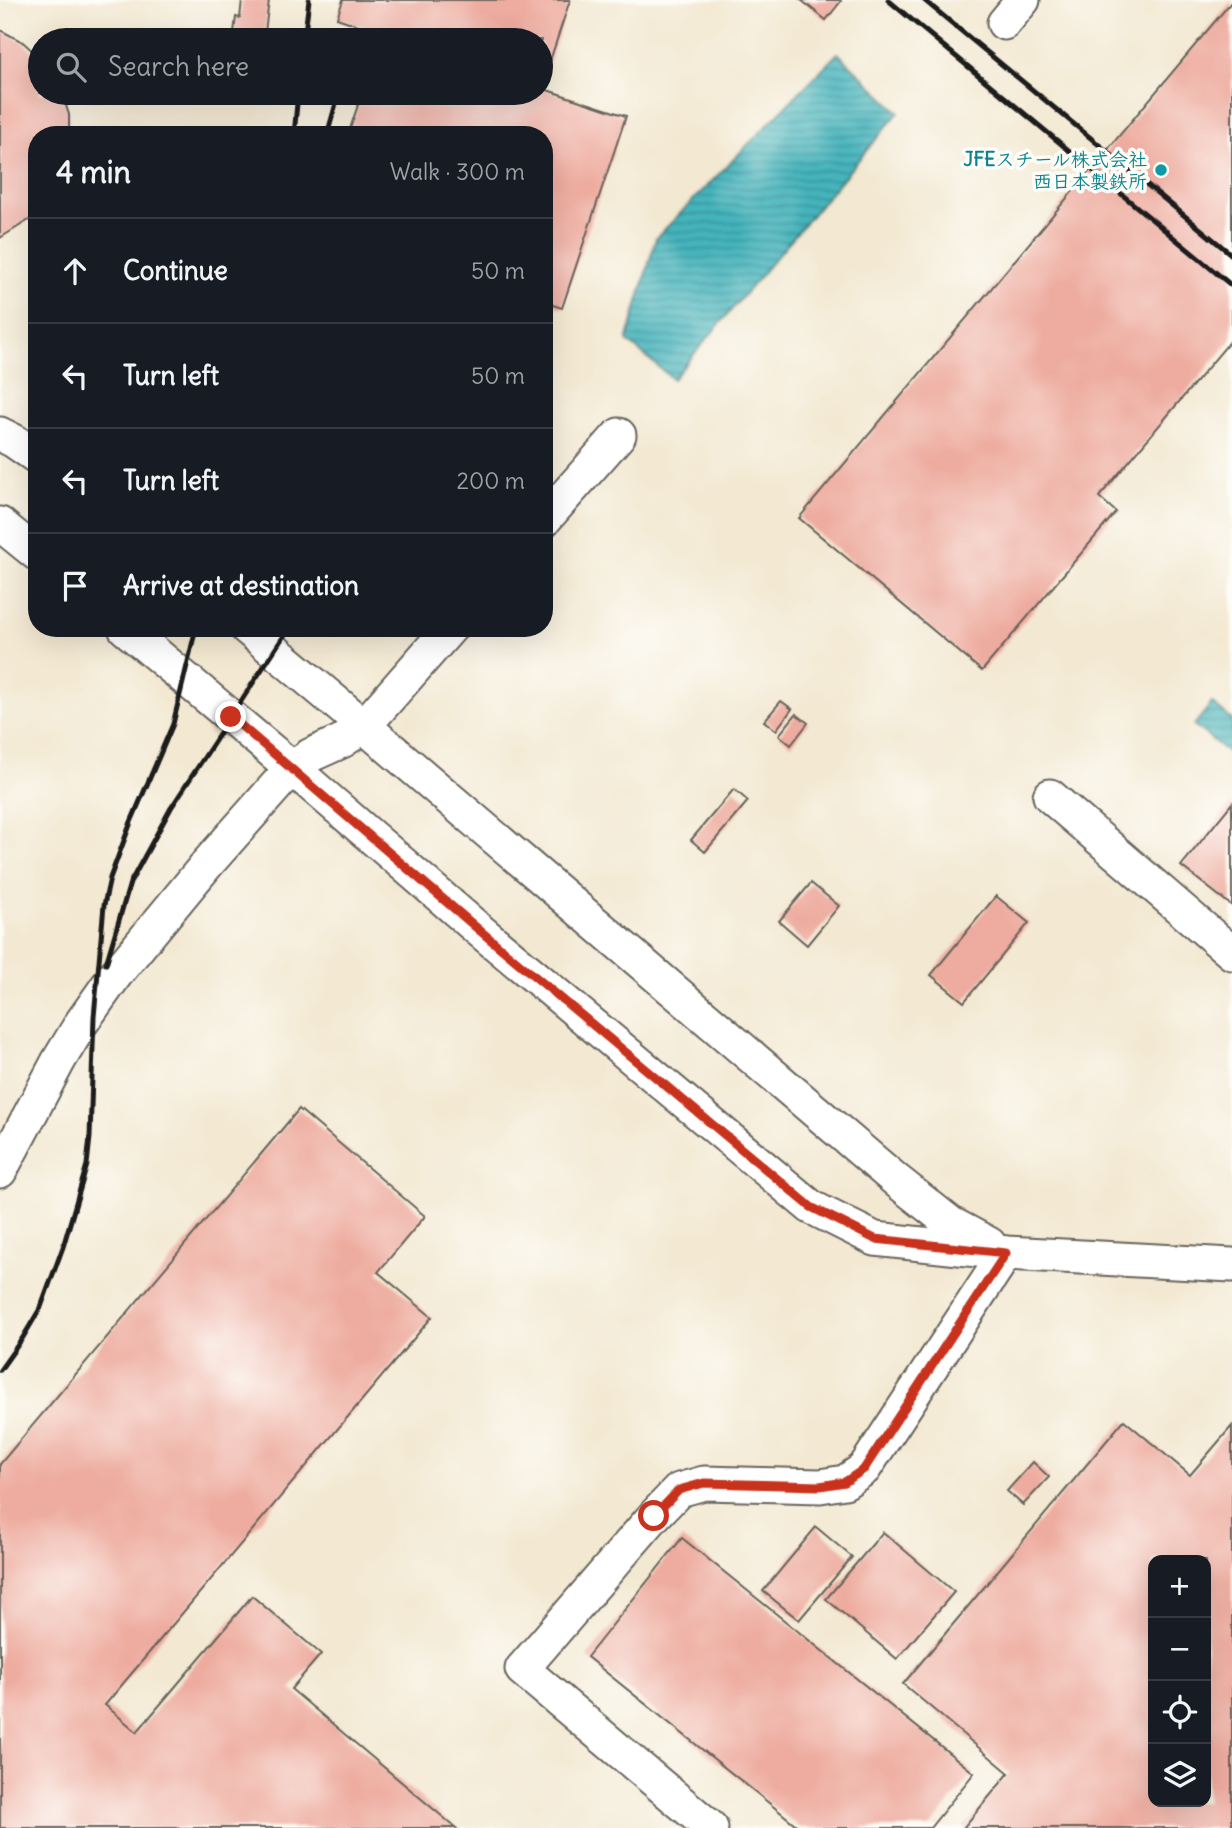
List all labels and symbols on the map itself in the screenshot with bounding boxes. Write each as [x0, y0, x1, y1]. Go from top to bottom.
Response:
place label: JFEスチール株式会社 西日本製鉄所 [964, 147, 1147, 193]
marker: JFEスチール株式会社 西日本製鉄所 [1153, 162, 1169, 178]
route end [215, 701, 246, 732]
route start [638, 1500, 669, 1531]

